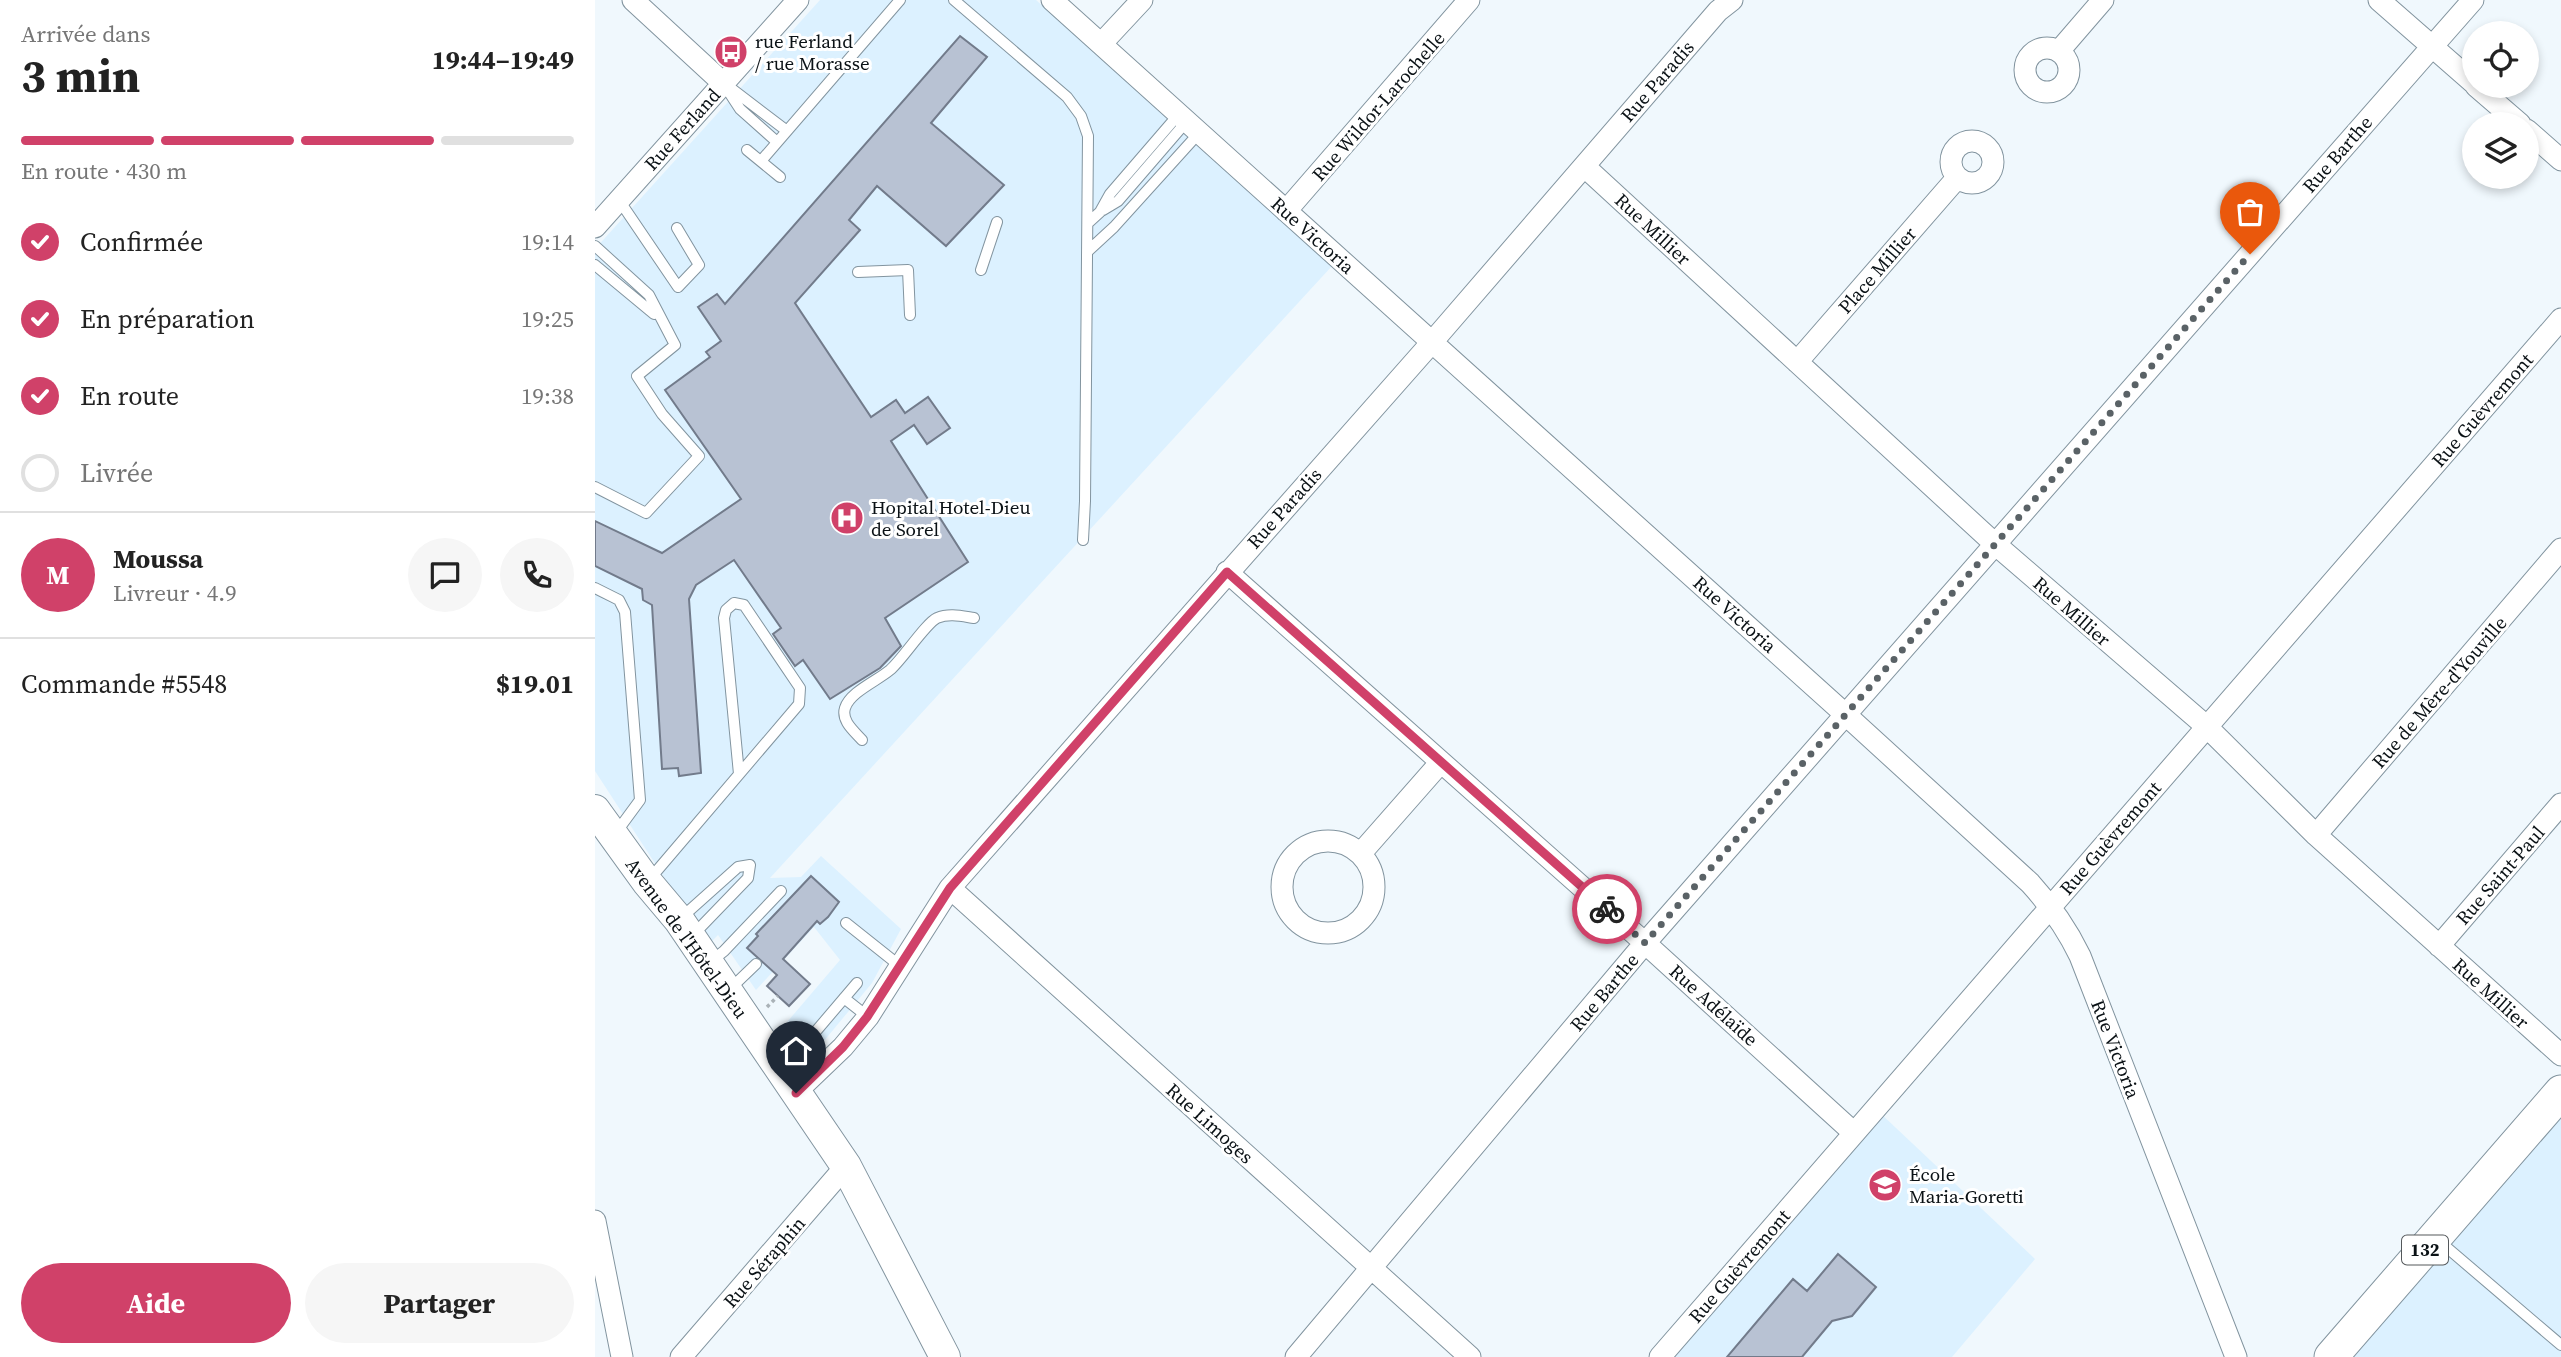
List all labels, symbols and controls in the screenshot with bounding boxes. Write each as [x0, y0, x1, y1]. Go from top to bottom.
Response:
text: Arrivée dans [21, 18, 151, 50]
map controls [2462, 21, 2539, 189]
button: locate [2462, 21, 2539, 98]
street label: Rue Wildor-Larochelle [1306, 26, 1450, 186]
place label: rue Ferland / rue Morasse [755, 28, 870, 76]
bus stop icon: rue Ferland / rue Morasse [712, 33, 750, 71]
street label: Rue Paradis [1614, 35, 1700, 127]
text: 19:44–19:49 [432, 42, 574, 78]
text: 3 min [21, 44, 140, 107]
street label: Rue Ferland [638, 82, 726, 176]
street label: Rue Barthe [2296, 110, 2378, 198]
button: layers [2462, 112, 2539, 189]
text: En route · 430 m [21, 155, 187, 187]
pin [2220, 182, 2280, 254]
street label: Rue Millier [1610, 187, 1696, 271]
street label: Rue Victoria [1266, 191, 1360, 280]
icon: bag [2231, 193, 2269, 231]
street label: Place Millier [1832, 221, 1922, 319]
icon: check [21, 223, 59, 261]
text: Confirmée [80, 224, 203, 260]
text: 19:14 [521, 226, 574, 258]
icon: check [21, 300, 59, 338]
text: En préparation [80, 301, 255, 337]
text: 19:25 [521, 303, 574, 335]
street label: Rue Guèvremont [2425, 347, 2539, 472]
icon: check [21, 377, 59, 415]
text: En route [80, 378, 179, 414]
text: 19:38 [521, 380, 574, 412]
text: Livrée [80, 455, 153, 491]
street label: Rue Paradis [1241, 462, 1327, 554]
place label: Hopital Hotel-Dieu de Sorel [871, 494, 1031, 542]
hospital icon: Hopital Hotel-Dieu de Sorel [828, 499, 866, 537]
button: chat [408, 538, 482, 612]
button: phone [500, 538, 574, 612]
text: Moussa [113, 541, 203, 577]
text: M [46, 557, 70, 593]
street label: Rue Victoria [1688, 570, 1782, 659]
street label: Rue Millier [2028, 570, 2116, 652]
text: Livreur · 4.9 [113, 577, 237, 609]
street label: Rue de Mère-d'Youville [2366, 610, 2512, 774]
text: Commande #5548 [21, 666, 227, 702]
text: $19.01 [496, 666, 574, 702]
street label: Rue Guèvremont [2053, 775, 2167, 900]
street label: Rue Saint-Paul [2450, 820, 2550, 930]
street label: Avenue de l'Hôtel-Dieu [620, 852, 754, 1024]
courier [1572, 874, 1642, 944]
icon: bike [1588, 890, 1626, 928]
street label: Rue Barthe [1564, 947, 1644, 1037]
street label: Rue Millier [2447, 952, 2535, 1034]
street label: Rue Adélaïde [1664, 958, 1764, 1052]
street label: Rue Victoria [2085, 996, 2147, 1102]
pin [766, 1021, 826, 1093]
icon: home [777, 1032, 815, 1070]
street label: Rue Limoges [1161, 1077, 1259, 1169]
place label: École Maria-Goretti [1909, 1161, 2024, 1209]
school or university icon: École Maria-Goretti [1866, 1166, 1904, 1204]
street label: Rue Guèvremont [1682, 1203, 1796, 1328]
street label: Rue Séraphin [717, 1211, 811, 1313]
road number: 132 [2402, 1236, 2448, 1265]
button: Aide [21, 1263, 291, 1343]
button: Partager [305, 1263, 574, 1343]

